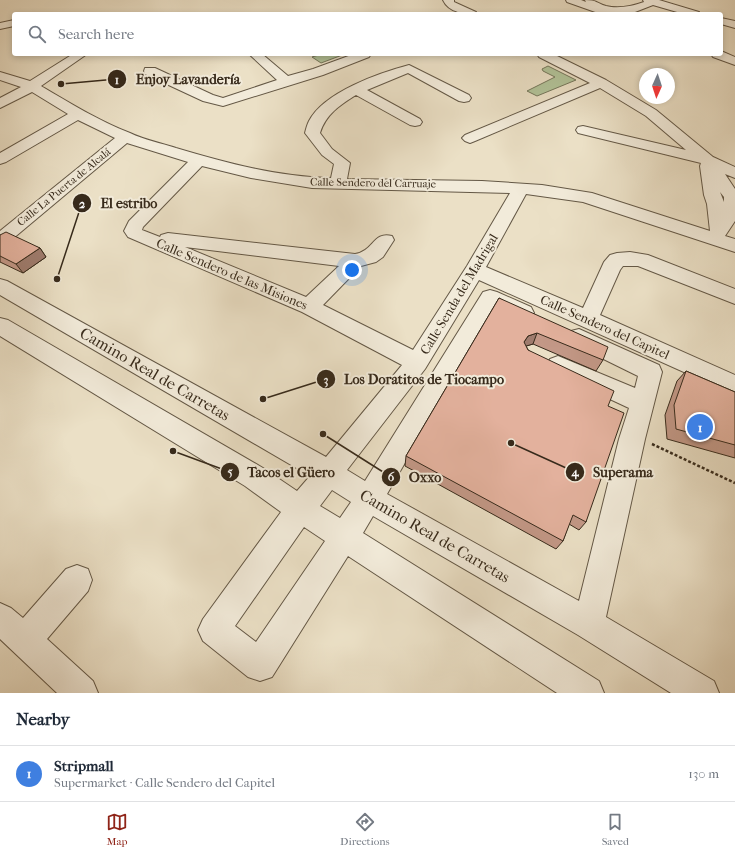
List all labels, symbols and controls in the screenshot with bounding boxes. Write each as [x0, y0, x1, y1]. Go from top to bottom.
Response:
search box [12, 12, 723, 56]
icon: search [26, 23, 48, 45]
text: Search here [58, 25, 134, 43]
callout: Enjoy Lavandería [107, 66, 248, 92]
north arrow [639, 68, 675, 104]
text: Enjoy Lavandería [136, 71, 241, 88]
text: 1 [115, 73, 119, 87]
street label: Calle La Puerta de Alcalá [15, 145, 114, 229]
street label: Calle Sendero del Carruaje [310, 175, 437, 191]
callout: El estribo [72, 190, 165, 216]
text: El estribo [101, 195, 157, 212]
text: 2 [79, 197, 86, 211]
street label: Calle Senda del Madrigal [417, 231, 501, 357]
street label: Calle Sendero de las Misiones [154, 235, 310, 313]
your location [342, 260, 362, 280]
street label: Calle Sendero del Capitel [538, 292, 672, 362]
street label: Camino Real de Carretas [77, 323, 234, 425]
callout: Los Doratitos de Tiocampo [316, 366, 512, 392]
text: Los Doratitos de Tiocampo [344, 371, 504, 388]
text: 3 [324, 373, 329, 388]
pin: 1 [687, 412, 713, 442]
callout: Tacos el Güero [220, 459, 343, 485]
callout: Superama [565, 459, 661, 485]
text: Tacos el Güero [246, 464, 335, 481]
callout: Oxxo [381, 464, 449, 490]
text: Superama [593, 464, 654, 481]
text: 5 [227, 465, 233, 479]
text: 4 [570, 465, 579, 480]
text: Oxxo [409, 469, 441, 486]
text: 6 [388, 470, 395, 484]
street label: Camino Real de Carretas [357, 485, 514, 587]
text: Nearby [16, 709, 70, 729]
text: Stripmall [54, 757, 114, 775]
text: 1 [27, 766, 31, 781]
text: 130 m [688, 766, 719, 781]
text: Supermarket · Calle Sendero del Capitel [54, 775, 275, 790]
tab: Map [106, 811, 128, 848]
tab: Directions [340, 811, 390, 848]
tab: Saved [602, 811, 629, 848]

